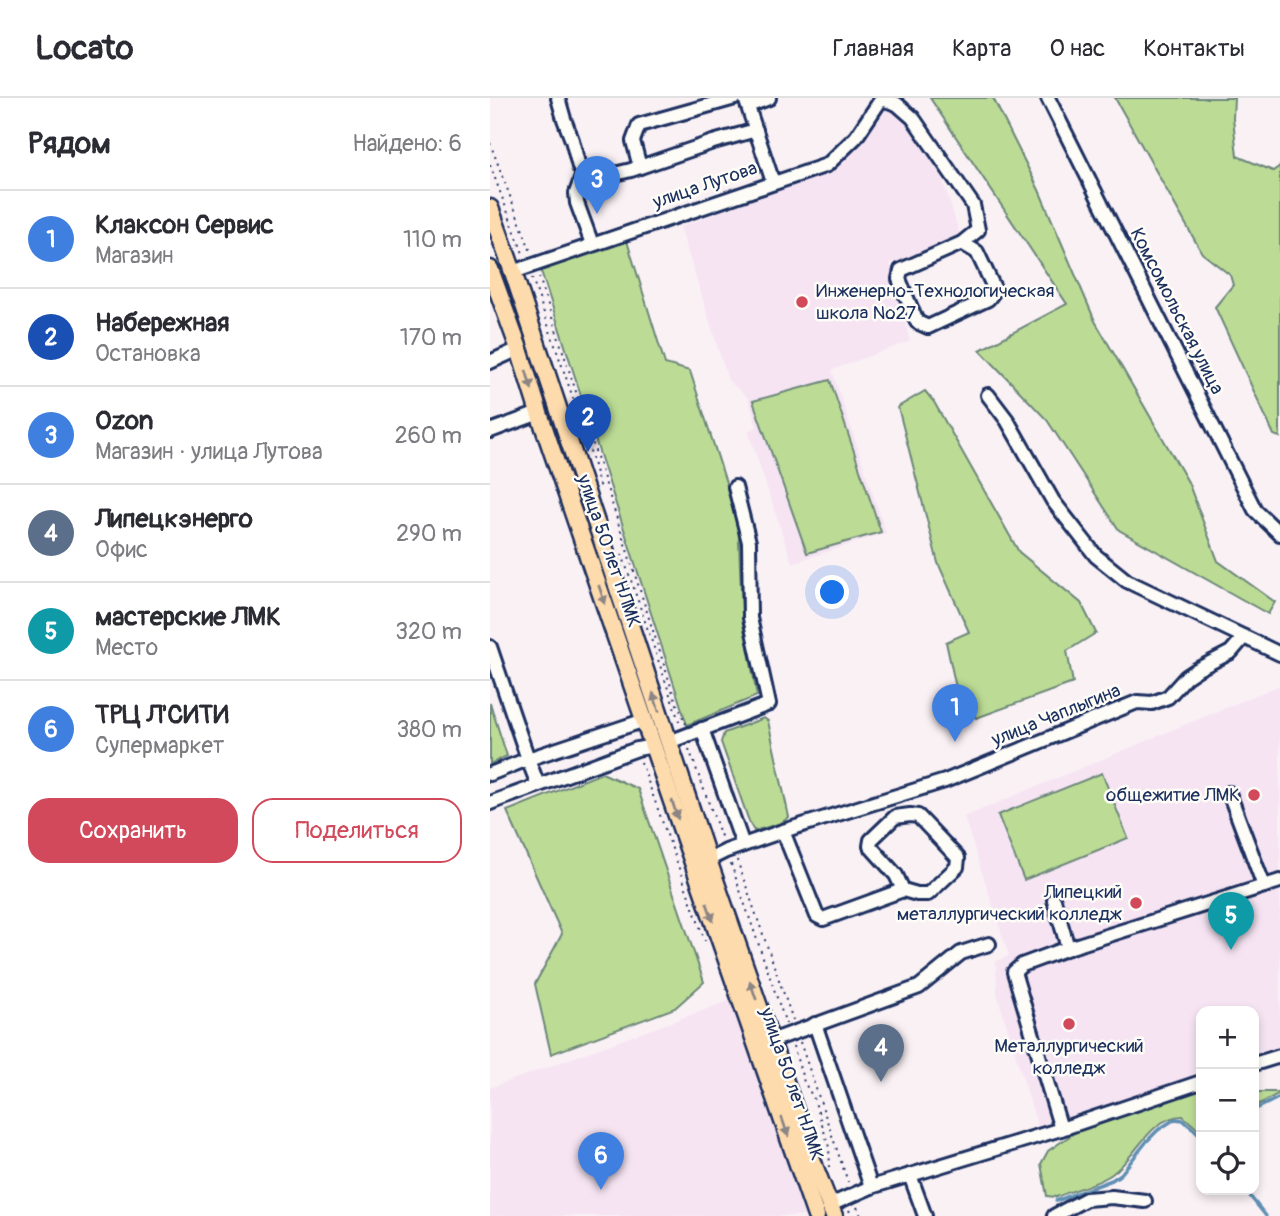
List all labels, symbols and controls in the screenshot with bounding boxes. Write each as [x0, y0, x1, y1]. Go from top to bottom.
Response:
text: Locato [35, 28, 133, 69]
text: Главная [833, 34, 914, 63]
text: Карта [952, 34, 1012, 63]
text: О нас [1050, 34, 1105, 63]
text: Контакты [1143, 34, 1245, 63]
text: Рядом [28, 125, 111, 162]
text: Найдено: 6 [352, 129, 462, 158]
pin: 3 [574, 156, 620, 214]
street label: улица Лутова [649, 156, 761, 214]
text: Клаксон Сервис [95, 209, 274, 241]
street label: Комсомольская улица [1125, 224, 1229, 398]
text: 1 [47, 225, 56, 254]
text: 110 m [403, 225, 462, 254]
text: Магазин [95, 241, 174, 270]
place label: Инженерно-Технологическая школа №27 [816, 279, 1054, 325]
marker: Инженерно-Технологическая школа №27 [794, 294, 810, 310]
text: Набережная [95, 307, 230, 339]
text: 2 [45, 323, 57, 352]
text: 170 m [400, 323, 462, 352]
text: Остановка [95, 339, 201, 368]
one-way arrow [524, 369, 534, 390]
pin: 2 [565, 394, 611, 452]
text: Ozon [95, 405, 153, 437]
text: 3 [45, 421, 57, 450]
text: 260 m [395, 421, 462, 450]
text: Магазин · улица Лутова [95, 437, 323, 466]
street label: улица 50 лет НЛМК [571, 471, 646, 630]
text: Липецкэнерго [95, 503, 253, 535]
text: 4 [44, 519, 58, 548]
text: 290 m [396, 519, 462, 548]
text: Офис [95, 535, 148, 564]
your location [815, 575, 849, 609]
one-way arrow [597, 585, 608, 606]
text: мастерские ЛМК [95, 601, 281, 633]
text: 5 [45, 617, 57, 646]
text: 320 m [395, 617, 462, 646]
text: Место [95, 633, 158, 662]
street label: улица Чаплыгина [987, 678, 1124, 752]
pin: 1 [932, 684, 978, 742]
one-way arrow [650, 692, 660, 713]
text: ТРЦ Л'СИТИ [95, 699, 229, 731]
text: 6 [44, 715, 58, 744]
text: 380 m [396, 715, 462, 744]
text: Супермаркет [95, 731, 224, 760]
place label: общежитие ЛМК [1106, 783, 1240, 807]
marker: общежитие ЛМК [1246, 787, 1262, 803]
button: Сохранить [28, 798, 238, 863]
button: Поделиться [252, 798, 462, 863]
one-way arrow [671, 800, 681, 821]
place label: Липецкий металлургический колледж [897, 880, 1123, 926]
pin: 5 [1208, 892, 1254, 950]
marker: Липецкий металлургический колледж [1128, 895, 1144, 911]
one-way arrow [705, 902, 716, 923]
one-way arrow [747, 980, 758, 1001]
street label: улица 50 лет НЛМК [754, 1004, 829, 1163]
map controls [1196, 1006, 1259, 1195]
button: + [1196, 1006, 1259, 1069]
marker: Металлургический колледж [1061, 1016, 1077, 1032]
pin: 4 [858, 1024, 904, 1082]
place label: Металлургический колледж [994, 1034, 1144, 1080]
button: − [1196, 1069, 1259, 1132]
one-way arrow [780, 1116, 791, 1137]
pin: 6 [578, 1132, 624, 1190]
button: locate [1196, 1132, 1259, 1195]

